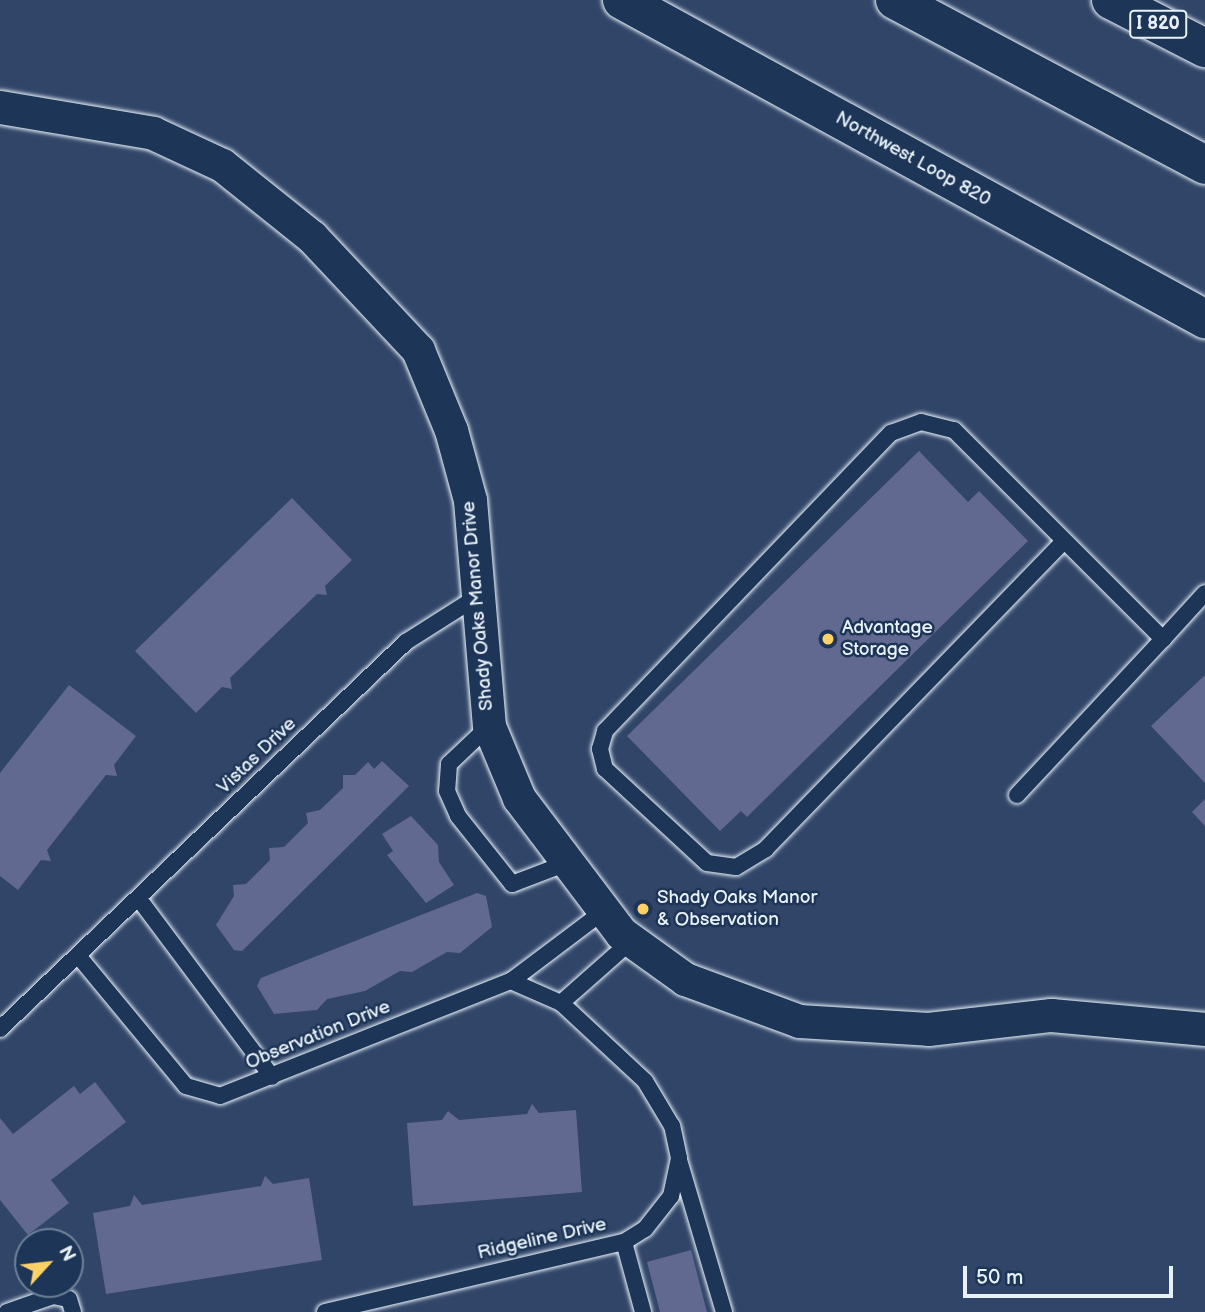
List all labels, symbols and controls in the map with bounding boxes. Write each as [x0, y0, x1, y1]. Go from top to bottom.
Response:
road number: I 820 [1128, 9, 1188, 38]
street label: Northwest Loop 820 [831, 107, 995, 211]
street label: Shady Oaks Manor Drive [457, 500, 499, 712]
place label: Advantage Storage [842, 617, 933, 661]
marker: Advantage Storage [820, 631, 836, 647]
street label: Vistas Drive [213, 713, 301, 799]
place label: Shady Oaks Manor & Observation [657, 887, 819, 931]
marker: Shady Oaks Manor & Observation [635, 901, 651, 917]
street label: Observation Drive [242, 996, 394, 1074]
street label: Ridgeline Drive [475, 1213, 609, 1265]
north arrow [14, 1228, 84, 1298]
text: N [53, 1243, 80, 1266]
scale bar [967, 1252, 1177, 1296]
text: 50 m [976, 1265, 1023, 1290]

